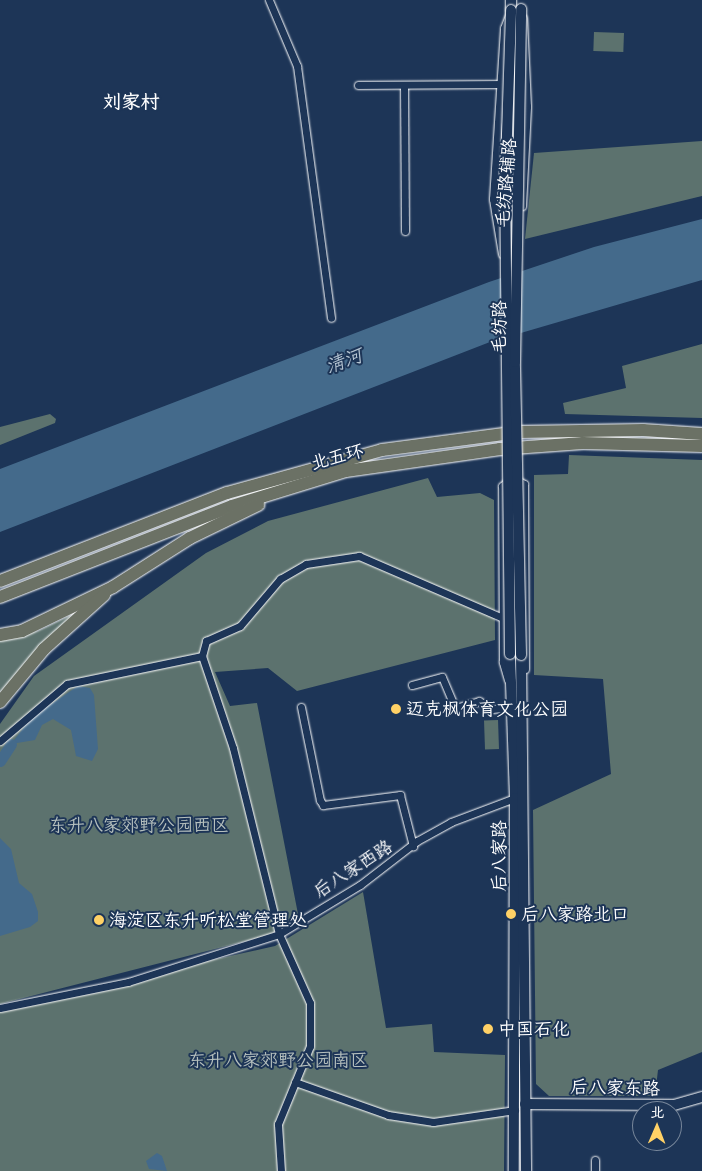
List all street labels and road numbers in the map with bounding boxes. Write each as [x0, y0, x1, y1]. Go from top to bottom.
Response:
street label: 毛纺路辅路 [491, 137, 521, 229]
street label: 毛纺路 [488, 300, 510, 354]
street label: 北五环 [308, 440, 366, 474]
street label: 后八家路 [488, 820, 510, 892]
street label: 后八家西路 [309, 835, 397, 903]
street label: 后八家东路 [570, 1076, 660, 1100]

